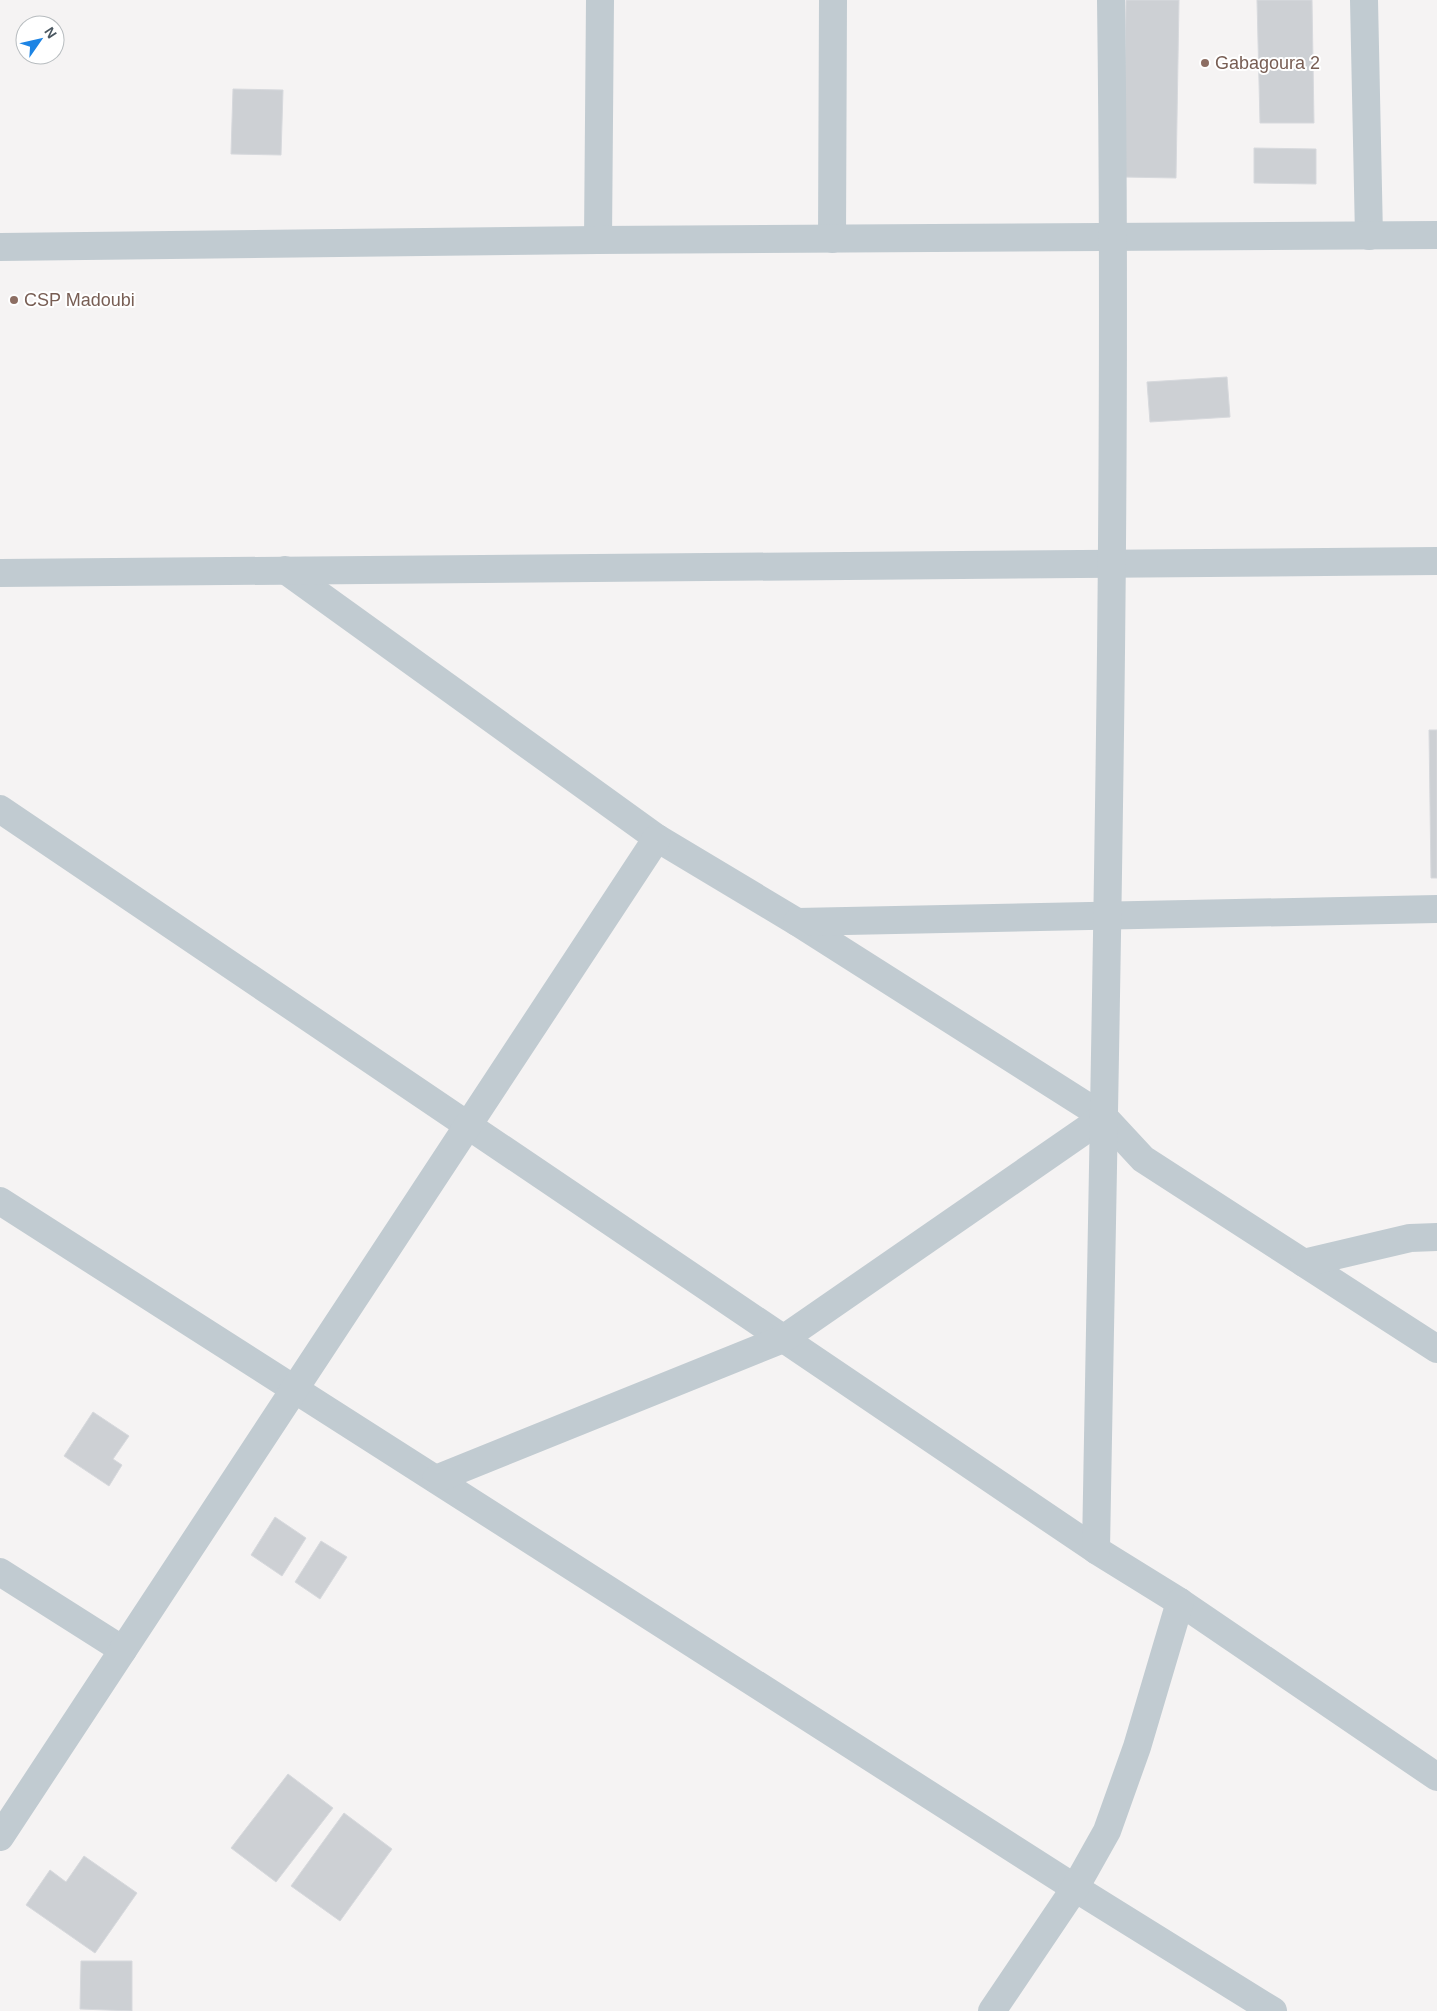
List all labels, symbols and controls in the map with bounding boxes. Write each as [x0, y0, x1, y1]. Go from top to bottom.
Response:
north arrow [15, 15, 65, 65]
text: N [41, 24, 60, 41]
place label: Gabagoura 2 [1215, 53, 1320, 73]
marker: Gabagoura 2 [1199, 57, 1211, 69]
place label: CSP Madoubi [24, 290, 135, 310]
marker: CSP Madoubi [8, 294, 20, 306]

